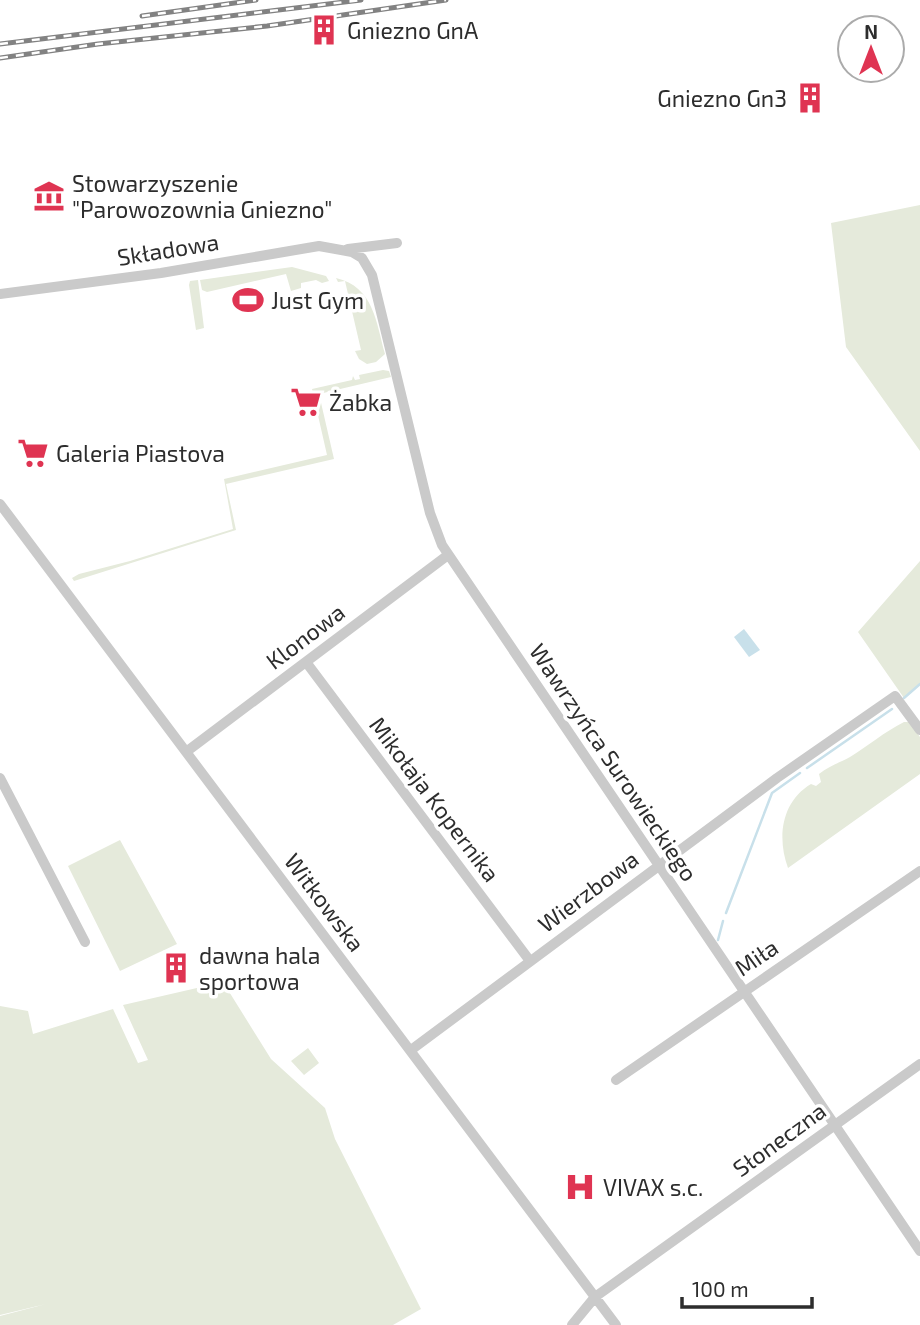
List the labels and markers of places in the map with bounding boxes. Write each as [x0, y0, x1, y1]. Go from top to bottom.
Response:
building icon: Gniezno GnA [307, 13, 341, 47]
place label: Gniezno GnA [347, 16, 479, 44]
building icon: Gniezno Gn3 [793, 81, 827, 115]
place label: Gniezno Gn3 [657, 84, 787, 112]
place label: Stowarzyszenie "Parowozownia Gniezno" [72, 169, 332, 223]
museum icon: Stowarzyszenie "Parowozownia Gniezno" [32, 179, 66, 213]
sports icon: Just Gym [231, 283, 265, 317]
place label: Just Gym [271, 286, 364, 314]
supermarket icon: Żabka [289, 385, 323, 419]
place label: Żabka [329, 388, 392, 416]
supermarket icon: Galeria Piastova [16, 436, 50, 470]
place label: Galeria Piastova [56, 439, 225, 467]
place label: dawna hala sportowa [199, 941, 320, 995]
building icon: dawna hala sportowa [159, 951, 193, 985]
hospital icon: VIVAX s.c. [563, 1170, 597, 1204]
place label: VIVAX s.c. [603, 1173, 703, 1201]

